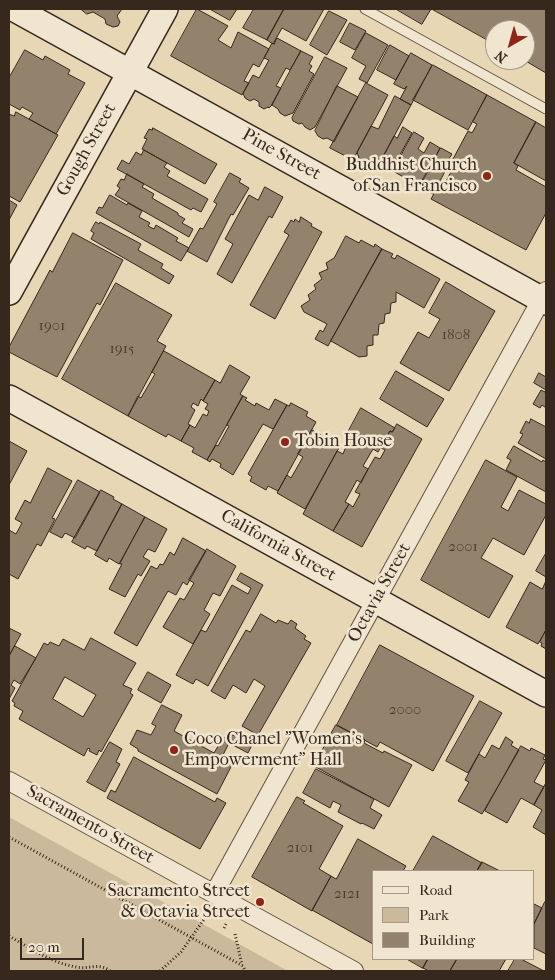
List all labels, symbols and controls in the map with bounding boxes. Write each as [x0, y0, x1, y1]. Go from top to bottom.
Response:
north arrow [485, 20, 535, 70]
text: N [492, 46, 510, 66]
street label: Gough Street [53, 100, 121, 200]
street label: Pine Street [238, 125, 324, 185]
place label: Buddhist Church of San Francisco [345, 155, 477, 198]
marker: Buddhist Church of San Francisco [481, 170, 493, 182]
house number: 1901 [39, 317, 65, 335]
house number: 1808 [442, 326, 470, 344]
house number: 1915 [110, 340, 134, 358]
place label: Tobin House [295, 431, 392, 453]
marker: Tobin House [279, 436, 291, 448]
street label: California Street [217, 505, 339, 587]
house number: 2001 [448, 538, 478, 556]
street label: Octavia Street [344, 539, 416, 647]
house number: 2000 [389, 701, 421, 719]
place label: Coco Chanel "Women's Empowerment" Hall [184, 729, 362, 772]
marker: Coco Chanel "Women's Empowerment" Hall [168, 744, 180, 756]
street label: Sacramento Street [22, 781, 158, 869]
house number: 2101 [287, 839, 313, 857]
legend [372, 870, 535, 960]
place label: Sacramento Street & Octavia Street [107, 881, 250, 924]
text: Road [419, 881, 452, 899]
house number: 2121 [334, 885, 360, 903]
marker: Sacramento Street & Octavia Street [254, 896, 266, 908]
text: Park [419, 906, 449, 924]
scale bar [22, 928, 86, 960]
text: Building [419, 931, 475, 949]
text: 20 m [28, 938, 60, 956]

